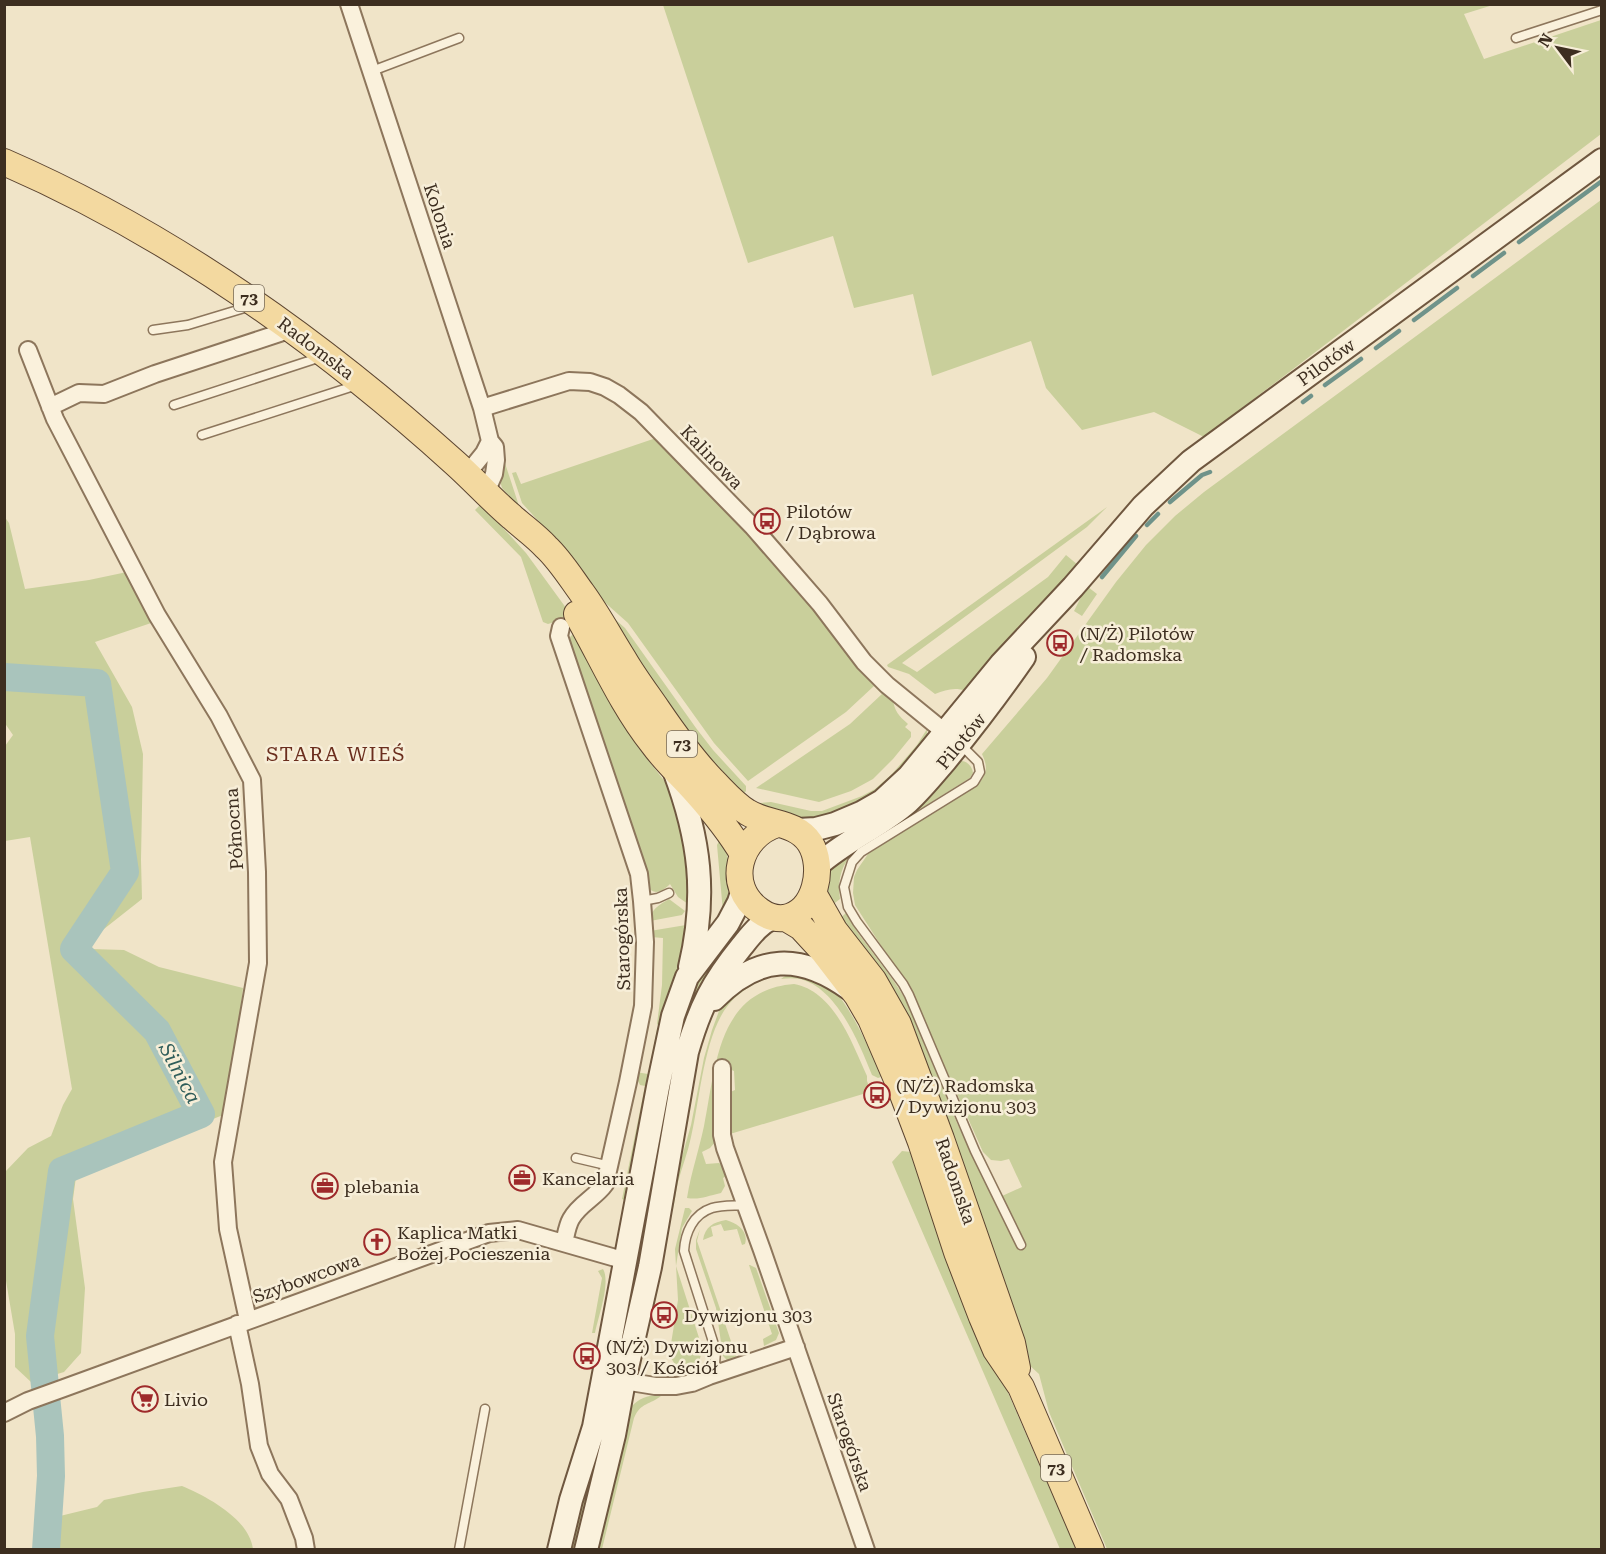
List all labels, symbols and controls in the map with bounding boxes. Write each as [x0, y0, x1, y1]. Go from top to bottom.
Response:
north arrow [1528, 18, 1588, 78]
text: N [1534, 30, 1557, 51]
street label: Kolonia [420, 181, 460, 252]
road number: 73 [234, 285, 264, 311]
street label: Radomska [274, 313, 358, 384]
street label: Pilotów [1293, 334, 1359, 390]
street label: Kalinowa [676, 421, 748, 493]
place label: Pilotów / Dąbrowa [785, 501, 876, 543]
bus stop icon: Pilotów / Dąbrowa [752, 506, 782, 536]
place label: (N/Ż) Pilotów / Radomska [1079, 623, 1194, 665]
bus stop icon: (N/Ż) Pilotów / Radomska [1045, 628, 1075, 658]
street label: Pilotów [932, 709, 990, 773]
road number: 73 [667, 731, 697, 757]
district label: STARA WIEŚ [266, 742, 406, 766]
street label: Północna [221, 787, 247, 871]
street label: Starogórska [610, 887, 634, 991]
water label: Silnica [154, 1038, 206, 1108]
place label: (N/Ż) Radomska / Dywizjonu 303 [895, 1075, 1036, 1117]
bus stop icon: (N/Ż) Radomska / Dywizjonu 303 [862, 1080, 892, 1110]
street label: Radomska [931, 1135, 981, 1227]
office icon: Kancelaria [507, 1163, 537, 1193]
place label: Kancelaria [542, 1168, 634, 1189]
office icon: plebania [310, 1171, 340, 1201]
place label: plebania [344, 1176, 420, 1197]
place label: Kaplica Matki Bożej Pocieszenia [397, 1222, 550, 1264]
church icon: Kaplica Matki Bożej Pocieszenia [362, 1227, 392, 1257]
street label: Szybowcowa [250, 1249, 363, 1307]
bus stop icon: Dywizjonu 303 [649, 1300, 679, 1330]
place label: Dywizjonu 303 [684, 1305, 812, 1326]
place label: (N/Ż) Dywizjonu 303 / Kościół [606, 1336, 748, 1378]
bus stop icon: (N/Ż) Dywizjonu 303 / Kościół [572, 1341, 602, 1371]
supermarket icon: Livio [130, 1384, 160, 1414]
place label: Livio [164, 1389, 208, 1410]
street label: Starogórska [823, 1390, 877, 1494]
road number: 73 [1041, 1455, 1071, 1481]

